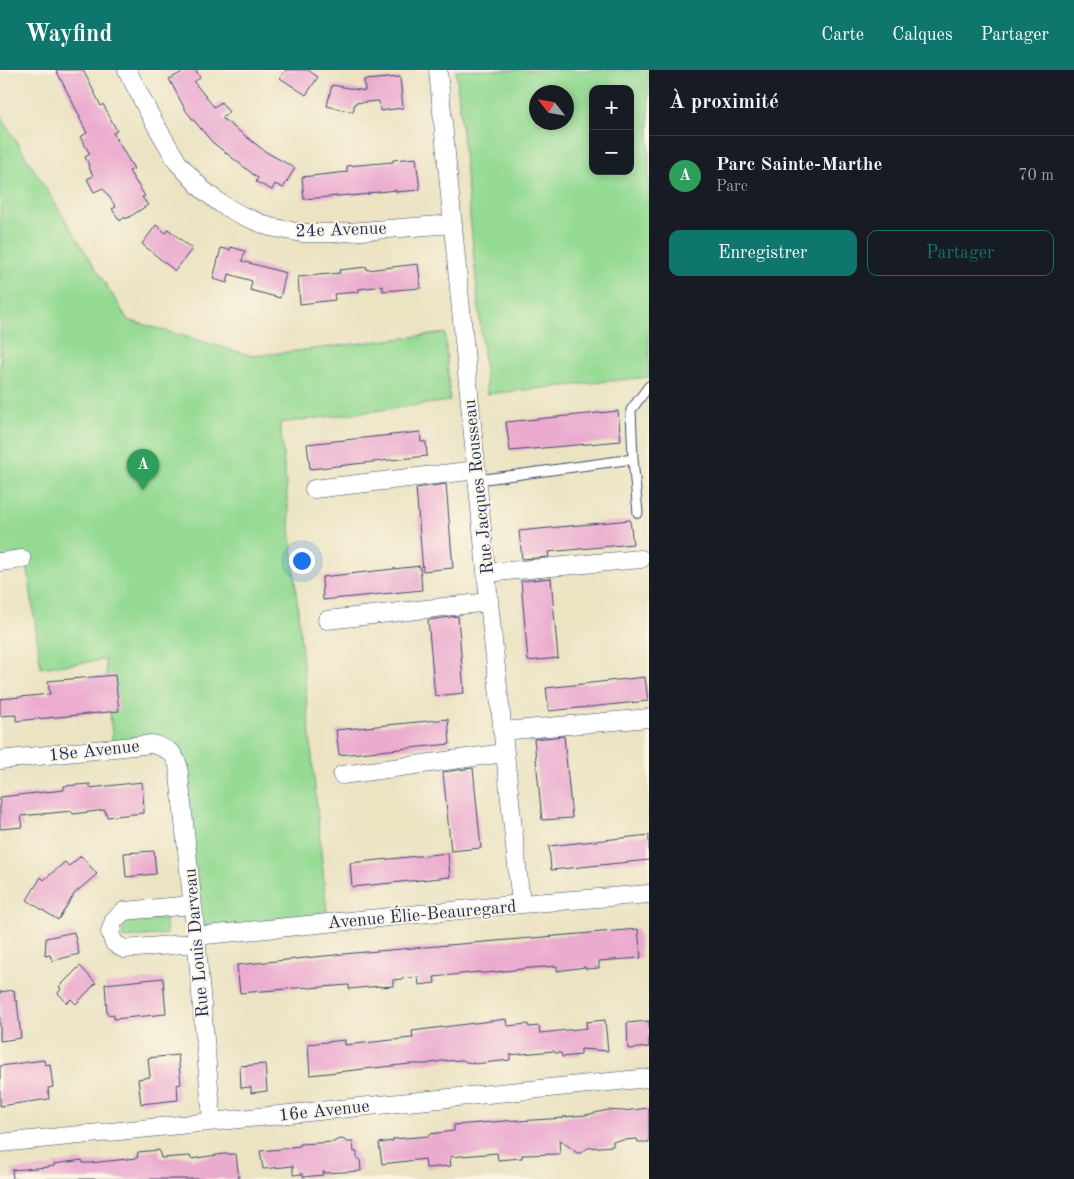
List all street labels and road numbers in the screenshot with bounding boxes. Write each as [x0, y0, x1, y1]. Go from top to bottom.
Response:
street label: 24e Avenue [295, 219, 387, 241]
street label: Rue Jacques Rousseau [461, 398, 497, 575]
street label: 18e Avenue [48, 737, 140, 765]
street label: Rue Louis Darveau [181, 867, 212, 1018]
street label: Avenue Élie-Beauregard [327, 894, 517, 932]
street label: 16e Avenue [278, 1097, 370, 1125]

